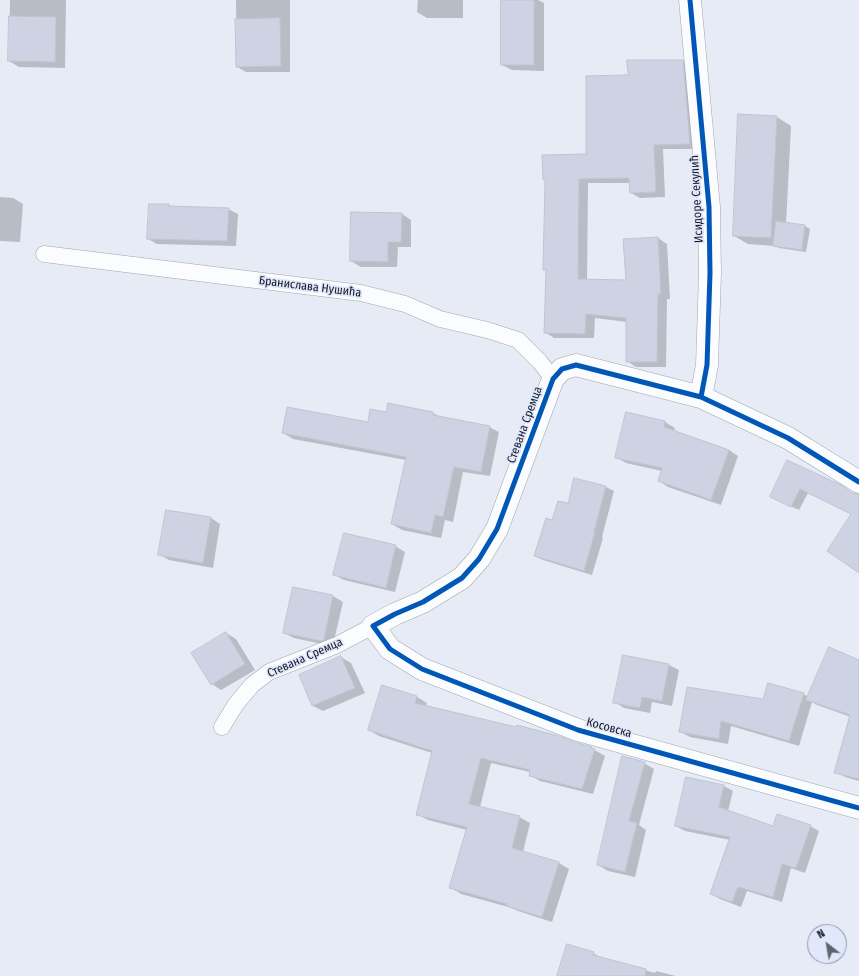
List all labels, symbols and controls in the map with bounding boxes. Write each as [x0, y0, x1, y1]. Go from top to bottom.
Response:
street label: Исидоре Секулић [688, 155, 706, 243]
street label: Бранислава Нушића [258, 274, 362, 300]
street label: Стевана Сремца [504, 385, 546, 465]
street label: Стевана Сремца [265, 635, 345, 681]
street label: Косовска [585, 715, 633, 741]
north arrow [807, 924, 847, 964]
text: N [815, 927, 827, 941]

